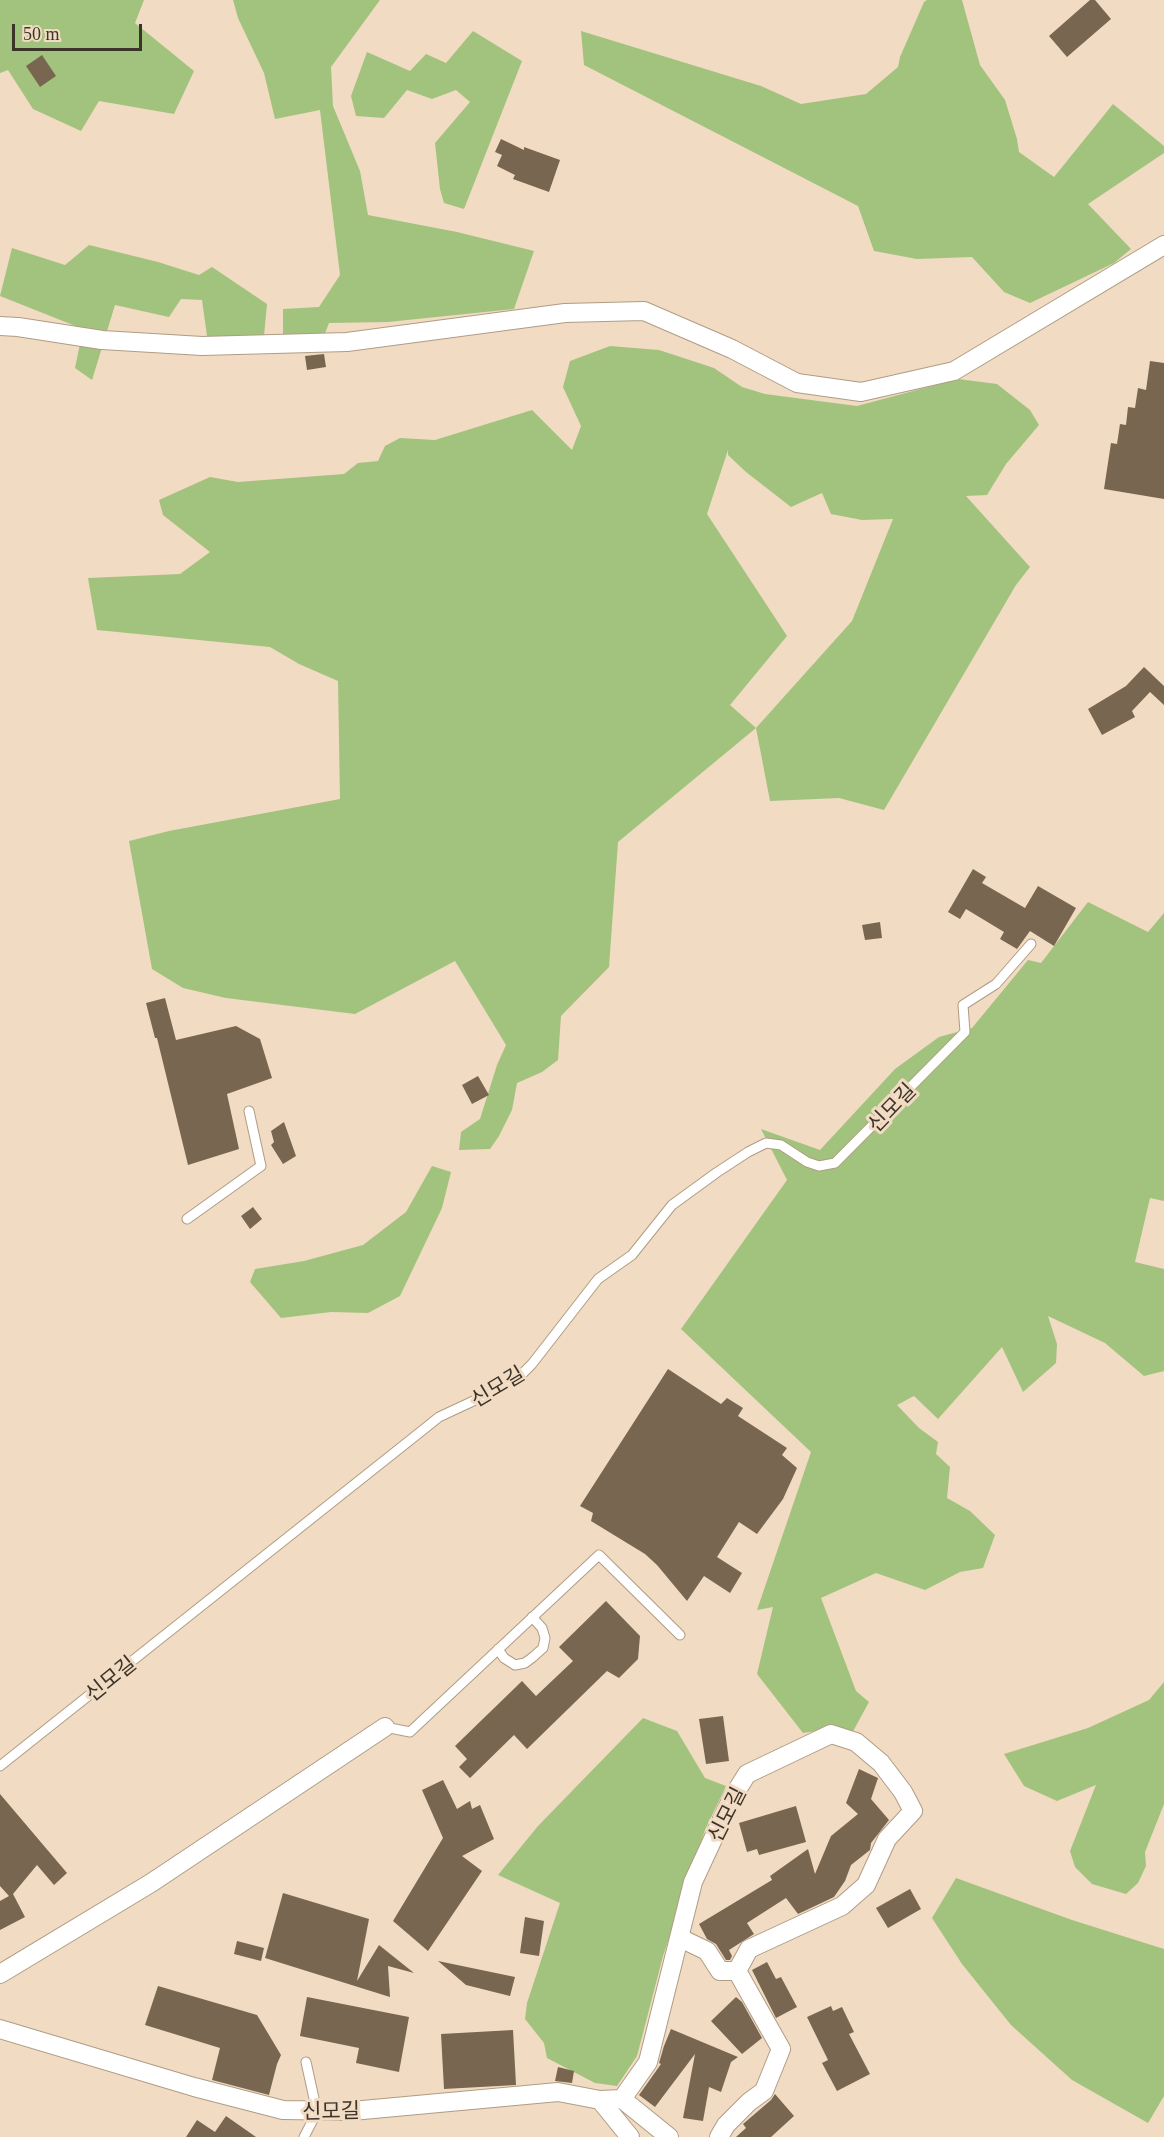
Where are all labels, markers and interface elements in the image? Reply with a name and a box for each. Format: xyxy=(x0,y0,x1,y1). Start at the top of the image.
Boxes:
scale bar xyxy=(15,12,146,50)
text: 50 m xyxy=(23,24,60,44)
street label: 신모길 xyxy=(862,1077,920,1137)
street label: 신모길 xyxy=(466,1360,528,1412)
street label: 신모길 xyxy=(80,1650,140,1706)
street label: 신모길 xyxy=(702,1782,750,1846)
street label: 신모길 xyxy=(302,2097,360,2123)

